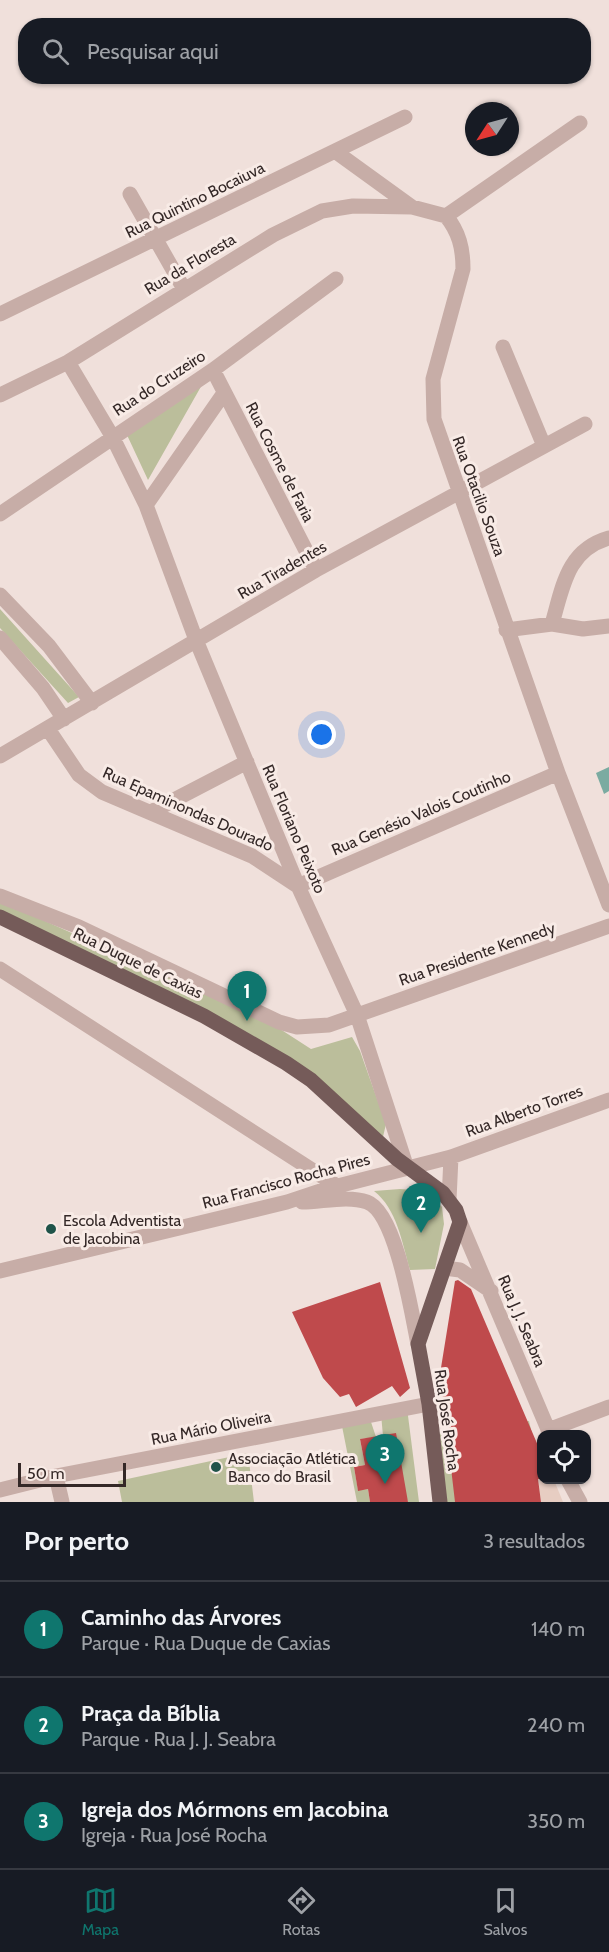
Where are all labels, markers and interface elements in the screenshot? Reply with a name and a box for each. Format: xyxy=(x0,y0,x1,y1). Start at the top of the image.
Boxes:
search box xyxy=(18,18,591,84)
icon: search xyxy=(39,35,72,68)
text: Pesquisar aqui xyxy=(87,38,219,65)
north arrow xyxy=(465,102,519,156)
street label: Rua Quintino Bocaiuva xyxy=(122,158,268,242)
street label: Rua da Floresta xyxy=(141,229,239,299)
street label: Rua do Cruzeiro xyxy=(109,346,209,420)
street label: Rua Cosme de Faria xyxy=(242,399,319,525)
street label: Rua Otacilio Souza xyxy=(448,433,510,559)
street label: Rua Tiradentes xyxy=(234,537,330,603)
your location xyxy=(307,720,336,749)
street label: Rua Floriano Peixoto xyxy=(258,762,330,896)
street label: Rua Epaminondas Dourado xyxy=(100,763,276,855)
street label: Rua Genésio Valois Coutinho xyxy=(329,767,513,859)
street label: Rua Presidente Kennedy xyxy=(396,918,558,990)
street label: Rua Duque de Caxias xyxy=(70,923,206,1003)
pin: 1 xyxy=(228,972,266,1021)
street label: Rua Alberto Torres xyxy=(463,1081,586,1141)
street label: Rua Francisco Rocha Pires xyxy=(200,1149,372,1213)
pin: 2 xyxy=(402,1184,440,1233)
place label: Escola Adventista de Jacobina xyxy=(63,1211,182,1248)
marker: Escola Adventista de Jacobina xyxy=(44,1222,58,1236)
street label: Rua J. J. Seabra xyxy=(494,1272,550,1370)
street label: Rua José Rocha xyxy=(430,1368,464,1472)
street label: Rua Mário Oliveira xyxy=(149,1407,273,1449)
map controls xyxy=(537,1430,591,1484)
button: locate xyxy=(537,1430,591,1484)
pin: 3 xyxy=(366,1434,404,1484)
place label: Associação Atlética Banco do Brasil xyxy=(228,1449,356,1486)
scale bar xyxy=(18,1460,126,1488)
marker: Associação Atlética Banco do Brasil xyxy=(209,1460,223,1474)
text: 50 m xyxy=(27,1464,64,1483)
text: Por perto xyxy=(24,1525,129,1557)
text: 3 resultados xyxy=(483,1529,585,1553)
text: Caminho das Árvores xyxy=(81,1604,281,1631)
text: 1 xyxy=(40,1617,47,1641)
text: 140 m xyxy=(531,1617,585,1641)
text: Parque · Rua Duque de Caxias xyxy=(81,1631,330,1655)
text: Praça da Bíblia xyxy=(81,1700,220,1727)
text: 2 xyxy=(38,1713,49,1737)
text: 240 m xyxy=(527,1713,585,1737)
text: Parque · Rua J. J. Seabra xyxy=(81,1727,276,1751)
text: Igreja dos Mórmons em Jacobina xyxy=(81,1796,388,1823)
text: 3 xyxy=(38,1809,49,1833)
text: 350 m xyxy=(527,1809,585,1833)
text: Igreja · Rua José Rocha xyxy=(81,1823,267,1847)
tab: Mapa xyxy=(82,1884,119,1939)
tab: Rotas xyxy=(282,1884,320,1939)
tab: Salvos xyxy=(483,1884,527,1939)

